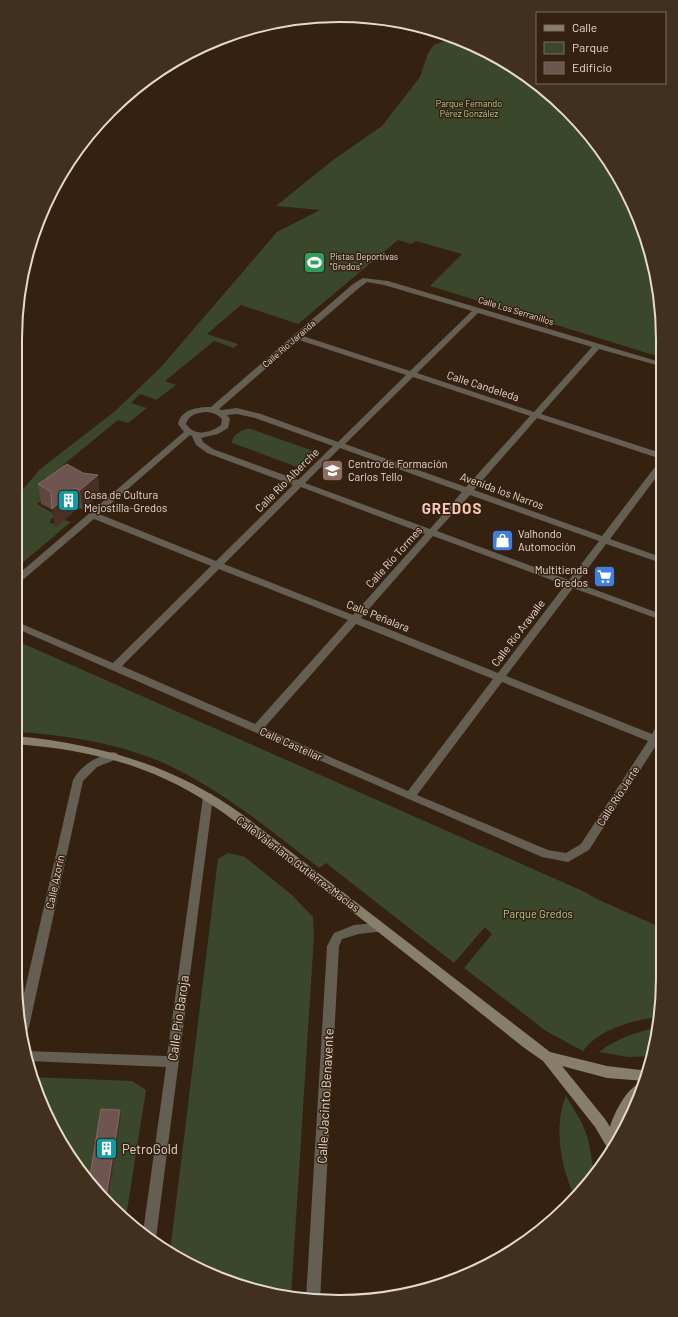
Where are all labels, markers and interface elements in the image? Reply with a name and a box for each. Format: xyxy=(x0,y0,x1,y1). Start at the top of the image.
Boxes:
legend xyxy=(536,12,666,84)
text: Calle xyxy=(572,20,597,34)
text: Parque xyxy=(572,40,609,54)
text: Edificio xyxy=(572,60,612,74)
park label: Parque Fernando Pérez González xyxy=(436,98,502,119)
sports icon: Pistas Deportivas "Gredos" xyxy=(301,249,327,275)
place label: Pistas Deportivas "Gredos" xyxy=(330,251,398,272)
street label: Calle Los Serranillos xyxy=(477,294,555,327)
street label: Calle Río Jaranda xyxy=(260,318,317,370)
street label: Calle Candeleda xyxy=(445,368,521,403)
street label: Calle Río Alberche xyxy=(252,445,321,514)
school or university icon: Centro de Formación Carlos Tello xyxy=(319,457,345,483)
place label: Centro de Formación Carlos Tello xyxy=(348,457,448,483)
street label: Avenida los Narros xyxy=(459,469,546,512)
building icon: Casa de Cultura Mejostilla-Gredos xyxy=(56,488,82,514)
place label: Casa de Cultura Mejostilla-Gredos xyxy=(84,488,167,514)
district label: GREDOS xyxy=(422,499,482,517)
street label: Calle Río Tormes xyxy=(363,523,425,590)
shop icon: Valhondo Automoción xyxy=(490,527,516,553)
place label: Valhondo Automoción xyxy=(518,527,576,553)
place label: Multitienda Gredos xyxy=(535,563,588,589)
supermarket icon: Multitienda Gredos xyxy=(591,563,617,589)
street label: Calle Peñalara xyxy=(345,597,412,634)
street label: Calle Río Aravalle xyxy=(488,597,547,669)
street label: Calle Castellar xyxy=(258,724,325,763)
street label: Calle Río Jerte xyxy=(593,763,642,828)
street label: Calle Valeriano Gutiérrez Macías xyxy=(234,813,362,914)
street label: Calle Azorín xyxy=(42,853,67,910)
park label: Parque Gredos xyxy=(503,907,573,920)
street label: Calle Pío Baroja xyxy=(164,974,192,1062)
street label: Calle Jacinto Benavente xyxy=(313,1028,337,1164)
building icon: PetroGold xyxy=(93,1136,119,1162)
place label: PetroGold xyxy=(122,1141,178,1157)

